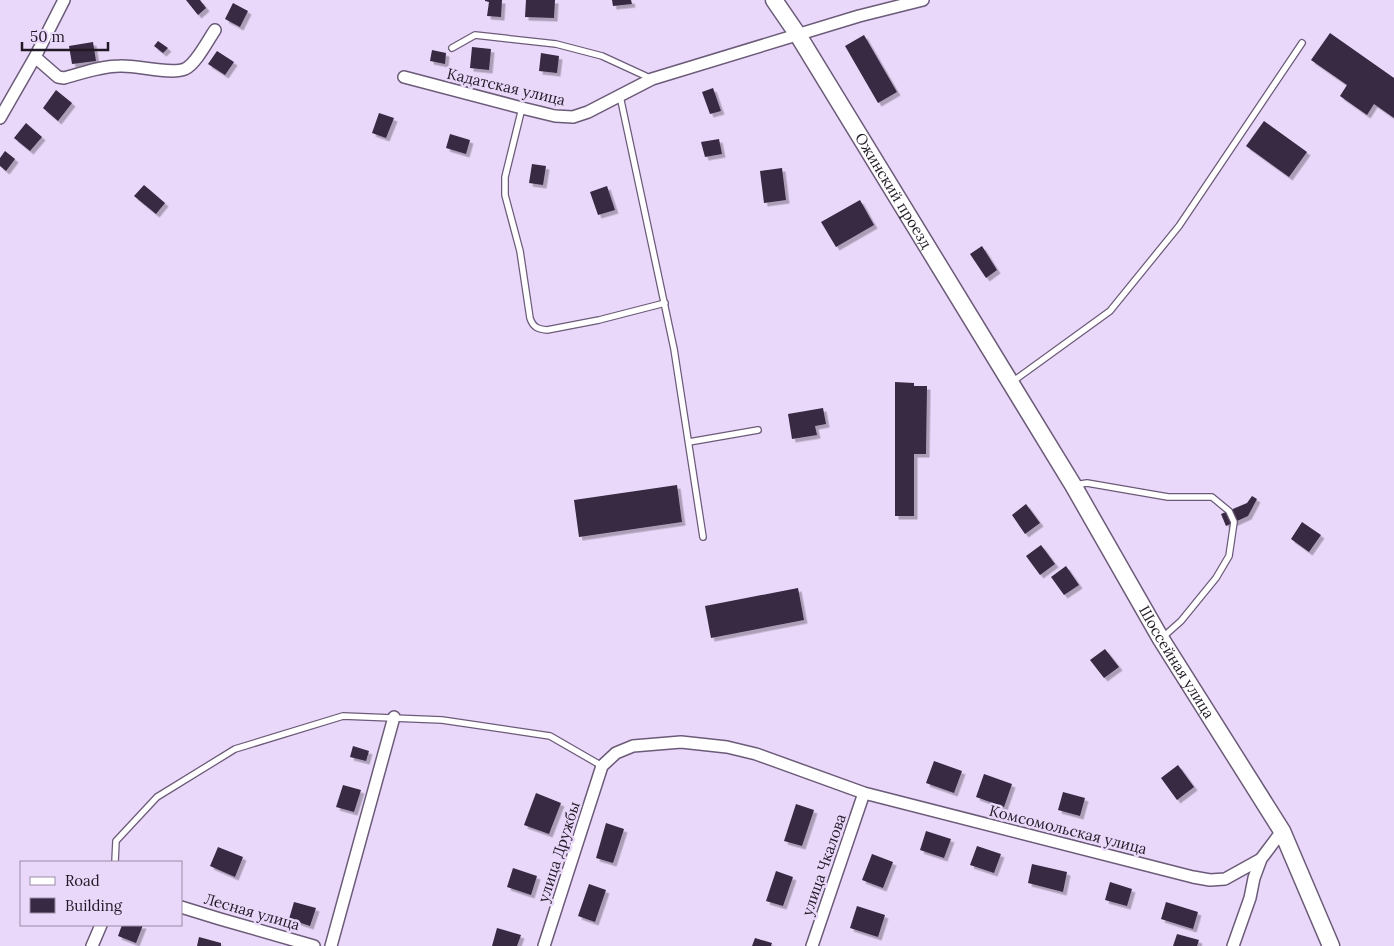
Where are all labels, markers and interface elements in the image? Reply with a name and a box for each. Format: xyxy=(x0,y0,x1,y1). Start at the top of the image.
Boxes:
scale bar xyxy=(22,20,109,52)
text: 50 m xyxy=(30,27,65,46)
street label: Кадатская улица xyxy=(445,64,567,109)
street label: Ожинский проезд xyxy=(851,129,936,252)
street label: Шоссейная улица xyxy=(1135,602,1219,722)
street label: улица Дружбы xyxy=(533,799,584,905)
street label: Комсомольская улица xyxy=(987,801,1149,858)
street label: улица Чкалова xyxy=(797,811,850,918)
legend xyxy=(20,861,182,926)
text: Road xyxy=(65,871,100,890)
street label: Лесная улица xyxy=(202,889,302,934)
text: Building xyxy=(65,896,123,915)

